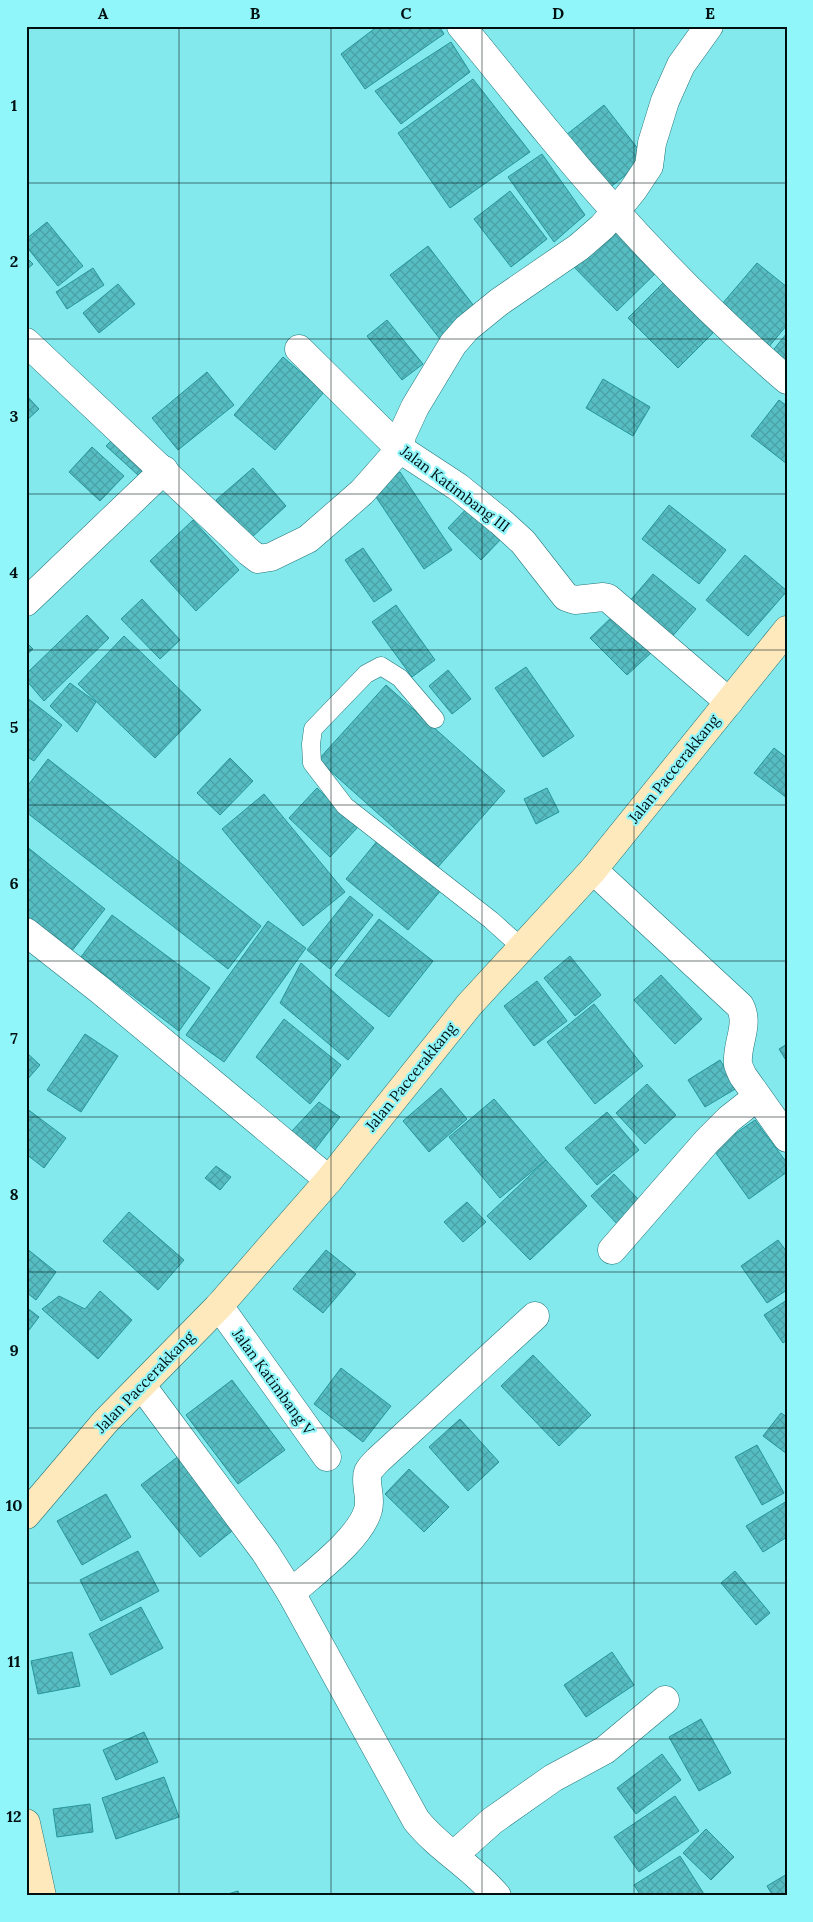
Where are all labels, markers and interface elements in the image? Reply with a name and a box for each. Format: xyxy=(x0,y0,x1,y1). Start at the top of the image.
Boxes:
text: A xyxy=(98,3,109,23)
text: B xyxy=(250,3,261,23)
text: C xyxy=(400,3,412,23)
text: D xyxy=(552,3,564,23)
text: E xyxy=(705,3,715,23)
text: 1 xyxy=(11,95,17,115)
text: 2 xyxy=(10,251,18,271)
text: 3 xyxy=(10,406,19,426)
street label: Jalan Katimbang III xyxy=(396,441,514,536)
text: 4 xyxy=(10,562,19,582)
street label: Jalan Paccerakkang xyxy=(623,710,724,828)
text: 5 xyxy=(10,717,19,737)
text: 6 xyxy=(9,873,19,893)
street label: Jalan Paccerakkang xyxy=(360,1018,461,1136)
text: 7 xyxy=(10,1028,18,1048)
text: 8 xyxy=(9,1184,19,1204)
street label: Jalan Katimbang V xyxy=(228,1324,319,1440)
street label: Jalan Paccerakkang xyxy=(91,1326,199,1437)
text: 9 xyxy=(9,1340,19,1360)
text: 10 xyxy=(6,1495,22,1515)
text: 11 xyxy=(8,1651,21,1671)
text: 12 xyxy=(6,1806,22,1826)

